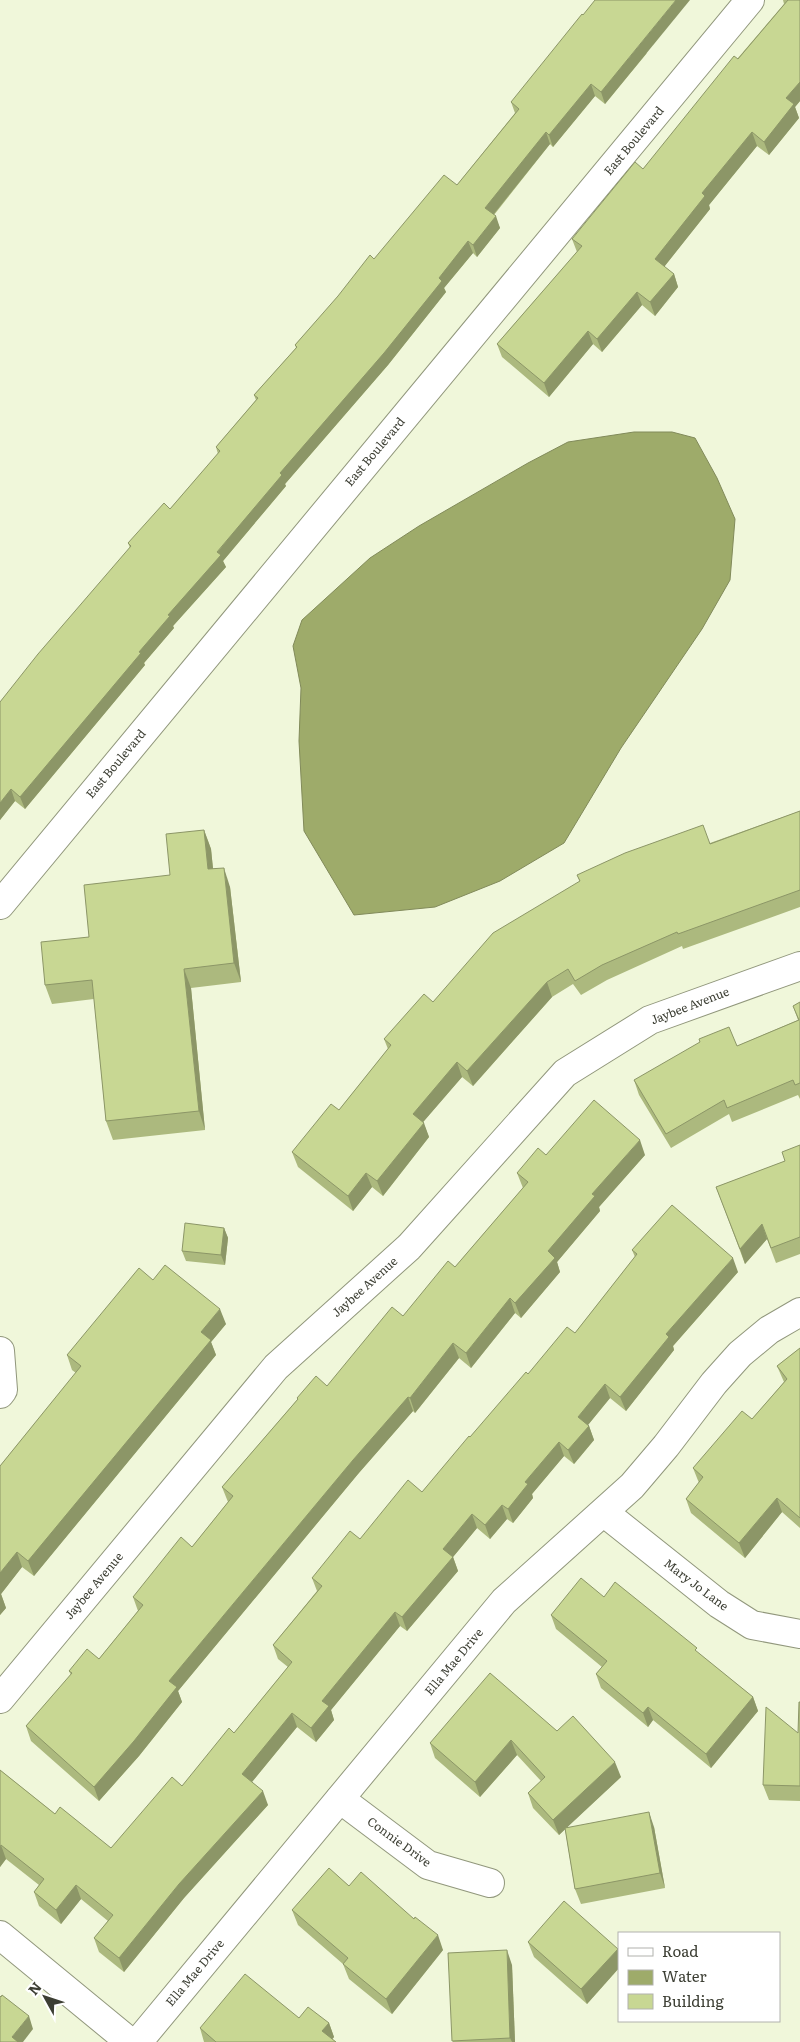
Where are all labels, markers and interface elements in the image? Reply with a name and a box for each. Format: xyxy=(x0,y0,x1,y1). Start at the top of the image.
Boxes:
street label: East Boulevard xyxy=(599,101,668,179)
street label: East Boulevard xyxy=(340,412,409,490)
street label: East Boulevard xyxy=(81,724,150,802)
street label: Jaybee Avenue xyxy=(648,982,732,1028)
street label: Jaybee Avenue xyxy=(327,1252,401,1321)
street label: Jaybee Avenue xyxy=(60,1548,127,1623)
street label: Mary Jo Lane xyxy=(660,1554,733,1615)
street label: Ella Mae Drive xyxy=(420,1624,487,1699)
street label: Connie Drive xyxy=(364,1812,435,1871)
legend xyxy=(618,1932,780,2022)
street label: Ella Mae Drive xyxy=(161,1935,228,2010)
text: Road xyxy=(662,1939,698,1962)
text: Water xyxy=(662,1964,707,1987)
north arrow xyxy=(20,1972,70,2022)
text: N xyxy=(23,1977,46,1999)
text: Building xyxy=(662,1989,724,2012)

